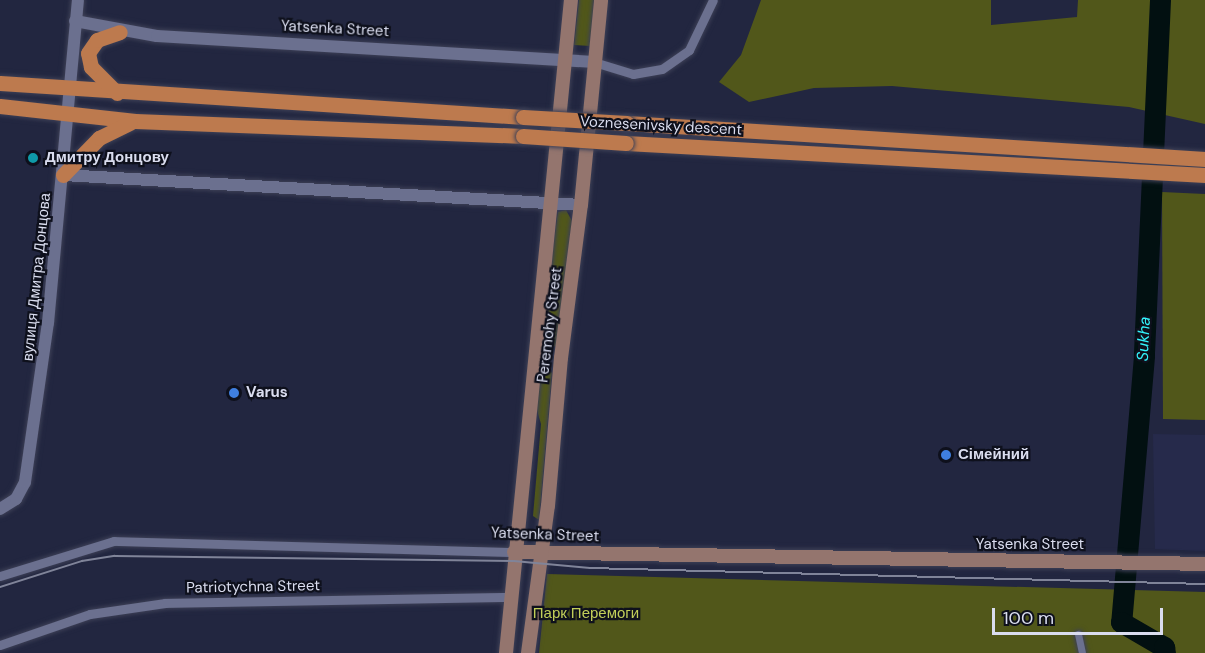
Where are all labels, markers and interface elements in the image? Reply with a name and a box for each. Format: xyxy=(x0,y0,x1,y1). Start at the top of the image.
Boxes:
street label: Yatsenka Street xyxy=(280,17,390,41)
street label: Voznesenivsky descent xyxy=(580,113,742,139)
place label: Дмитру Донцову xyxy=(45,149,169,167)
marker: Дмитру Донцову xyxy=(26,151,40,165)
street label: вулиця Дмитра Донцова xyxy=(19,192,55,362)
street label: Peremohy Street xyxy=(534,266,566,384)
water label: Sukha xyxy=(1133,316,1155,362)
place label: Varus xyxy=(246,384,288,402)
marker: Varus xyxy=(227,386,241,400)
place label: Сімейний xyxy=(958,446,1029,464)
marker: Сімейний xyxy=(939,448,953,462)
street label: Yatsenka Street xyxy=(491,524,599,546)
street label: Yatsenka Street xyxy=(976,536,1084,554)
street label: Patriotychna Street xyxy=(186,577,320,597)
scale bar xyxy=(995,596,1166,634)
park label: Парк Перемоги xyxy=(533,605,639,623)
text: 100 m xyxy=(1003,606,1054,630)

